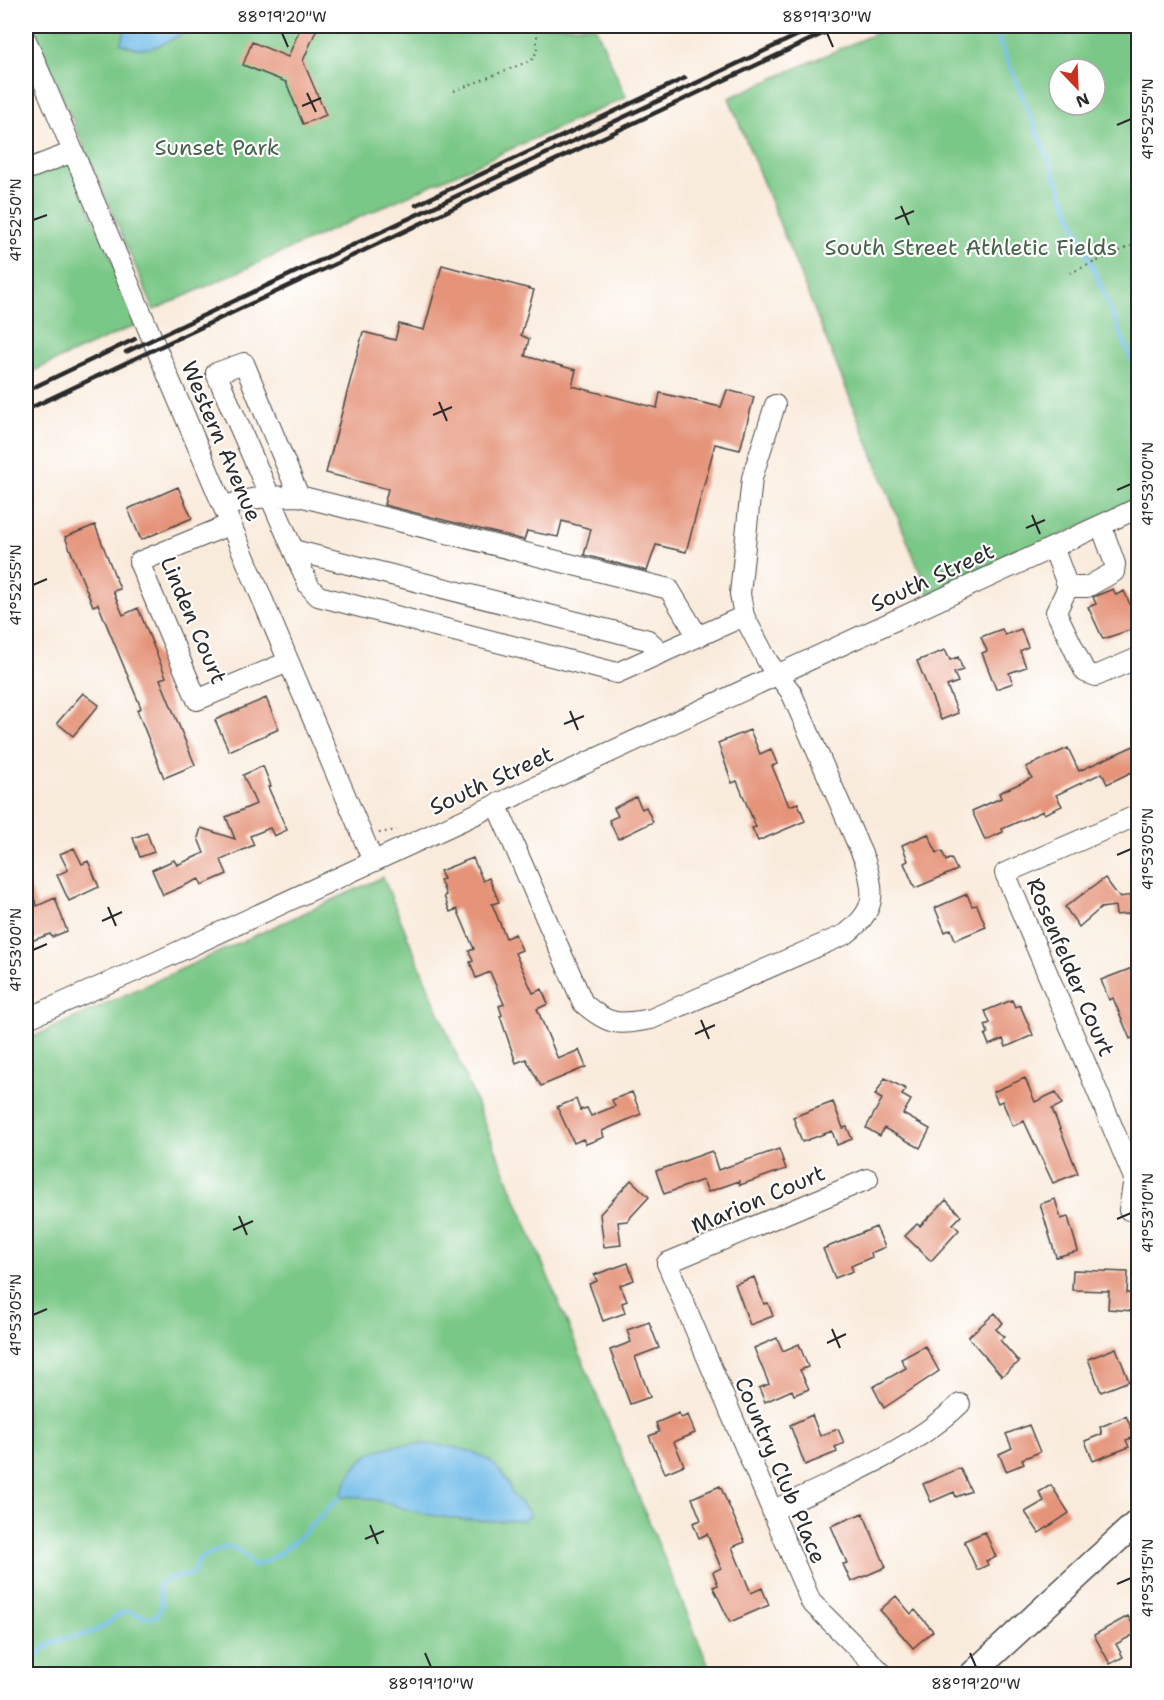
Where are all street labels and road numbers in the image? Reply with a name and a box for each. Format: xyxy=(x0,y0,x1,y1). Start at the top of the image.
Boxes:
street label: Western Avenue xyxy=(175,356,268,526)
street label: South Street xyxy=(866,536,999,619)
street label: Linden Court xyxy=(154,552,233,688)
street label: South Street xyxy=(425,739,558,822)
street label: Rosenfelder Court xyxy=(1020,873,1121,1061)
street label: Marion Court xyxy=(687,1158,829,1241)
street label: Country Club Place xyxy=(728,1372,833,1568)

